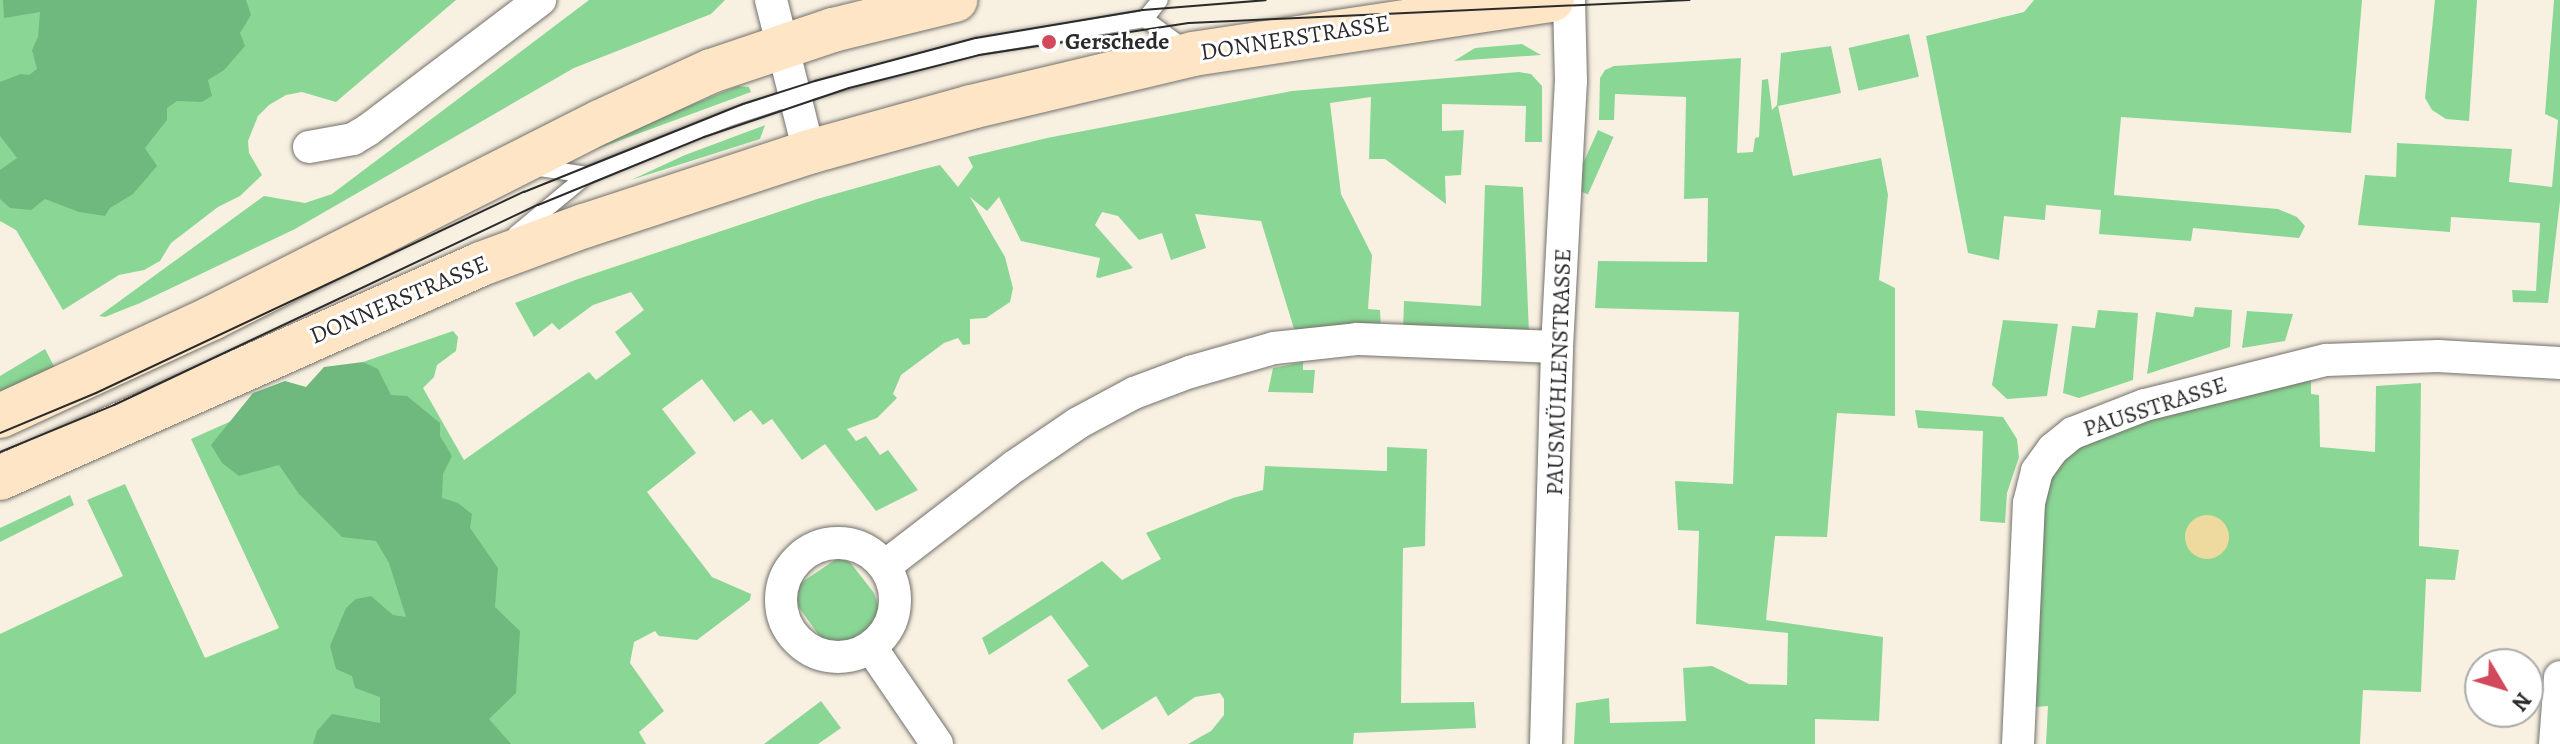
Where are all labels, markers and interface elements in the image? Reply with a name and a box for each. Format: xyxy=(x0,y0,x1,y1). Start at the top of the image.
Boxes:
street label: DONNERSTRASSE xyxy=(1198,9,1392,67)
place label: Gerschede xyxy=(1065,28,1169,56)
marker: Gerschede xyxy=(1040,33,1058,51)
street label: PAUSMÜHLENSTRASSE xyxy=(1540,248,1578,496)
street label: DONNERSTRASSE xyxy=(305,249,493,351)
street label: PAUSSTRASSE xyxy=(2079,370,2231,444)
north arrow xyxy=(2464,648,2544,728)
text: N xyxy=(2505,686,2538,717)

